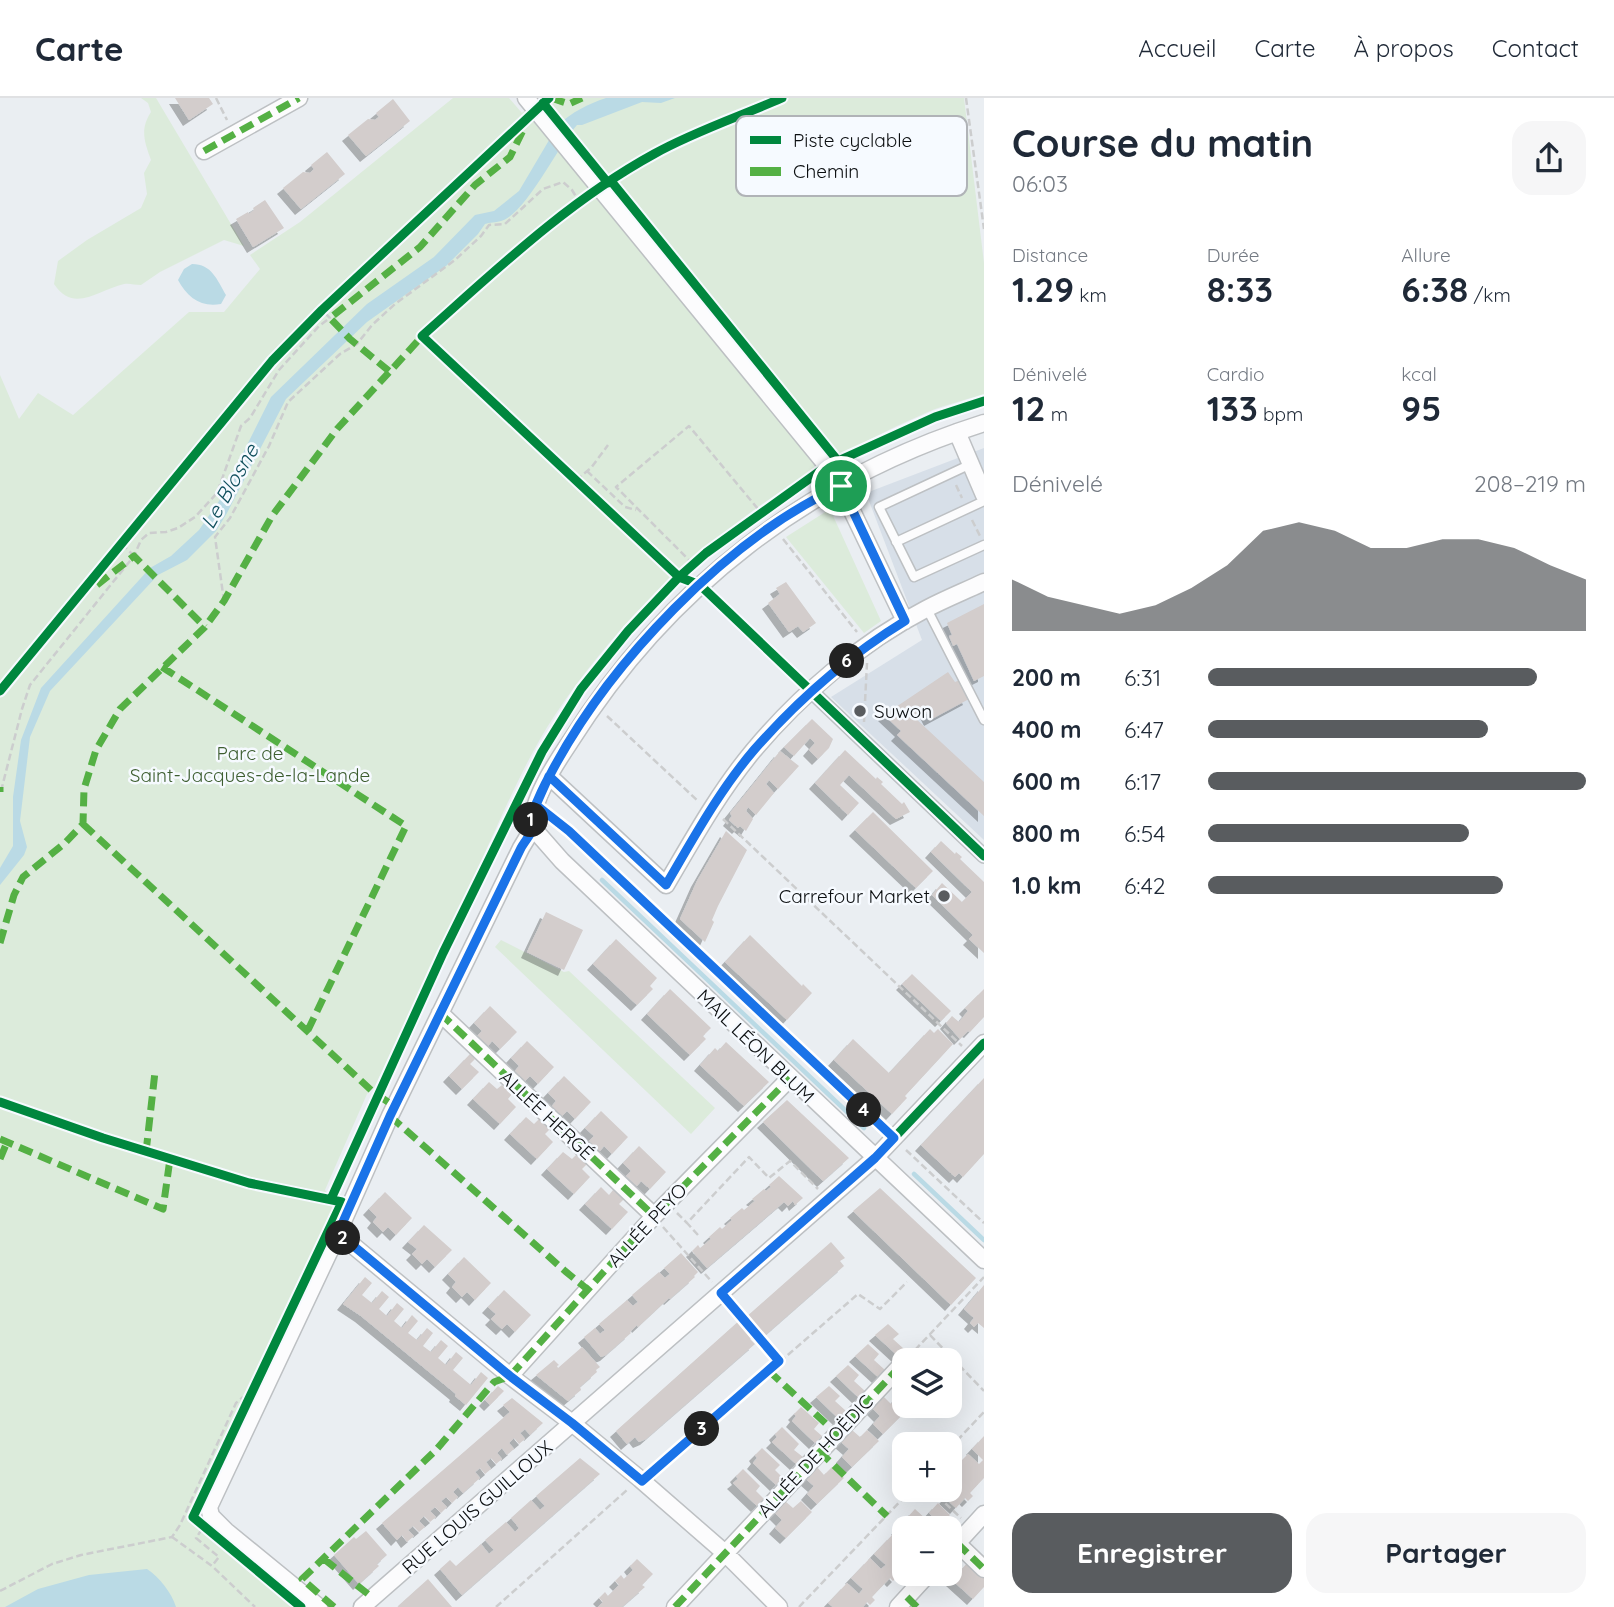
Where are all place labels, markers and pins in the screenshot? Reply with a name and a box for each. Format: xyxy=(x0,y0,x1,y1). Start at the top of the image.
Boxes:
pin xyxy=(811,456,871,516)
pin: 6 xyxy=(830,644,864,678)
place label: Suwon xyxy=(874,699,932,723)
marker: Suwon xyxy=(852,703,868,719)
pin: 1 xyxy=(514,802,548,838)
place label: Carrefour Market xyxy=(779,884,930,908)
marker: Carrefour Market xyxy=(936,888,952,904)
pin: 4 xyxy=(846,1093,882,1128)
pin: 2 xyxy=(326,1220,360,1256)
pin: 3 xyxy=(684,1412,720,1446)

